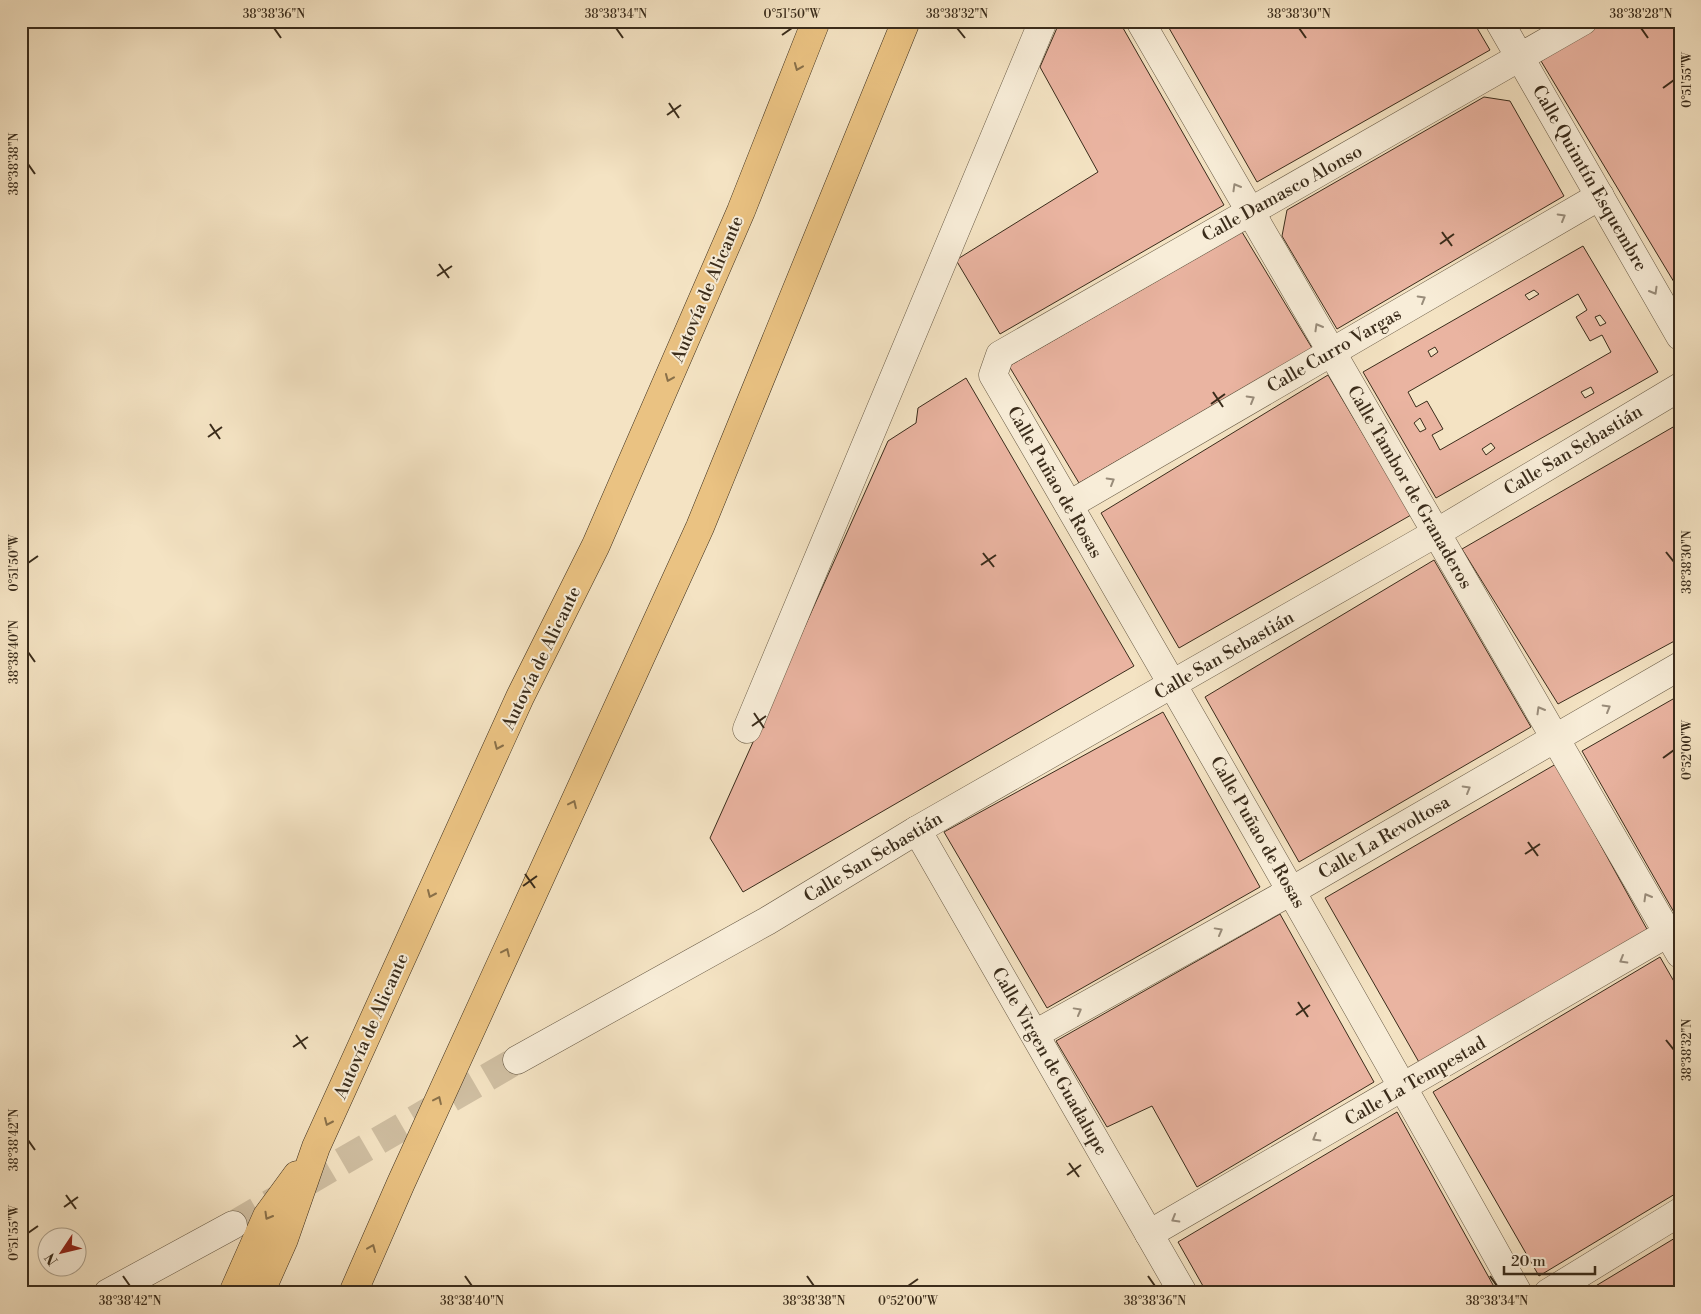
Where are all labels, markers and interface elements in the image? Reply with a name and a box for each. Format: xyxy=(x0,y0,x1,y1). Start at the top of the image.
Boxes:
text: 38°38'36"N xyxy=(243,7,305,22)
text: 38°38'34"N xyxy=(585,7,647,22)
text: 0°51'50"W xyxy=(764,7,822,22)
text: 38°38'32"N xyxy=(926,7,988,22)
text: 38°38'30"N xyxy=(1267,7,1331,22)
text: 38°38'28"N xyxy=(1610,7,1673,22)
text: 0°51'55"W xyxy=(1680,51,1695,108)
one-way arrow xyxy=(794,62,804,70)
street label: Calle Quimtín Esquembre xyxy=(1527,81,1652,275)
text: 38°38'38"N xyxy=(7,133,22,195)
street label: Calle Damasco Alonso xyxy=(1198,140,1367,247)
one-way arrow xyxy=(1233,183,1243,192)
street label: Autovía de Alicante xyxy=(666,212,749,367)
one-way arrow xyxy=(1556,213,1565,223)
one-way arrow xyxy=(1648,286,1658,295)
one-way arrow xyxy=(1416,296,1425,306)
street label: Calle Curro Vargas xyxy=(1263,303,1406,398)
one-way arrow xyxy=(1314,324,1324,333)
one-way arrow xyxy=(664,373,675,382)
street label: Calle Tambor de Granaderos xyxy=(1342,381,1477,593)
one-way arrow xyxy=(1246,395,1255,405)
street label: Calle San Sebastián xyxy=(1500,400,1647,501)
street label: Calle Puñao de Rosas xyxy=(1002,402,1107,562)
one-way arrow xyxy=(1105,477,1114,487)
text: 38°38'30"N xyxy=(1680,530,1695,594)
text: 0°51'50"W xyxy=(7,533,22,591)
street label: Autovía de Alicante xyxy=(496,583,586,735)
street label: Calle San Sebastián xyxy=(1150,606,1299,705)
text: 38°38'40"N xyxy=(7,620,22,684)
one-way arrow xyxy=(1602,704,1611,714)
one-way arrow xyxy=(1536,707,1546,716)
text: 0°52'00"W xyxy=(1680,719,1695,780)
one-way arrow xyxy=(493,741,504,750)
street label: Calle Puñao de Rosas xyxy=(1205,752,1310,912)
one-way arrow xyxy=(1461,786,1470,796)
street label: Calle La Revoltosa xyxy=(1314,790,1455,884)
one-way arrow xyxy=(567,800,578,809)
street label: Calle San Sebastián xyxy=(800,807,947,908)
one-way arrow xyxy=(426,889,437,898)
one-way arrow xyxy=(1643,893,1653,902)
one-way arrow xyxy=(1214,927,1223,937)
one-way arrow xyxy=(500,948,510,957)
street label: Autovía de Alicante xyxy=(329,950,414,1104)
one-way arrow xyxy=(1619,953,1628,963)
street label: Calle Virgen de Guadalupe xyxy=(986,963,1113,1159)
one-way arrow xyxy=(1072,1007,1081,1017)
text: 38°38'32"N xyxy=(1680,1019,1695,1081)
street label: Calle La Tempestad xyxy=(1341,1031,1491,1131)
one-way arrow xyxy=(432,1096,443,1105)
text: 38°38'42"N xyxy=(7,1109,22,1171)
one-way arrow xyxy=(323,1117,334,1126)
one-way arrow xyxy=(1312,1132,1321,1142)
text: 0°51'55"W xyxy=(7,1204,22,1261)
one-way arrow xyxy=(265,1210,275,1219)
one-way arrow xyxy=(1172,1213,1181,1223)
north arrow xyxy=(38,1226,88,1276)
one-way arrow xyxy=(366,1244,377,1253)
scale bar xyxy=(1504,1244,1595,1276)
text: N xyxy=(42,1249,63,1269)
text: 20 m xyxy=(1511,1252,1546,1271)
text: 38°38'42"N xyxy=(99,1294,161,1309)
text: 38°38'40"N xyxy=(440,1294,504,1309)
text: 38°38'38"N xyxy=(783,1294,845,1309)
text: 0°52'00"W xyxy=(878,1294,939,1309)
text: 38°38'36"N xyxy=(1124,1294,1186,1309)
text: 38°38'34"N xyxy=(1466,1294,1528,1309)

